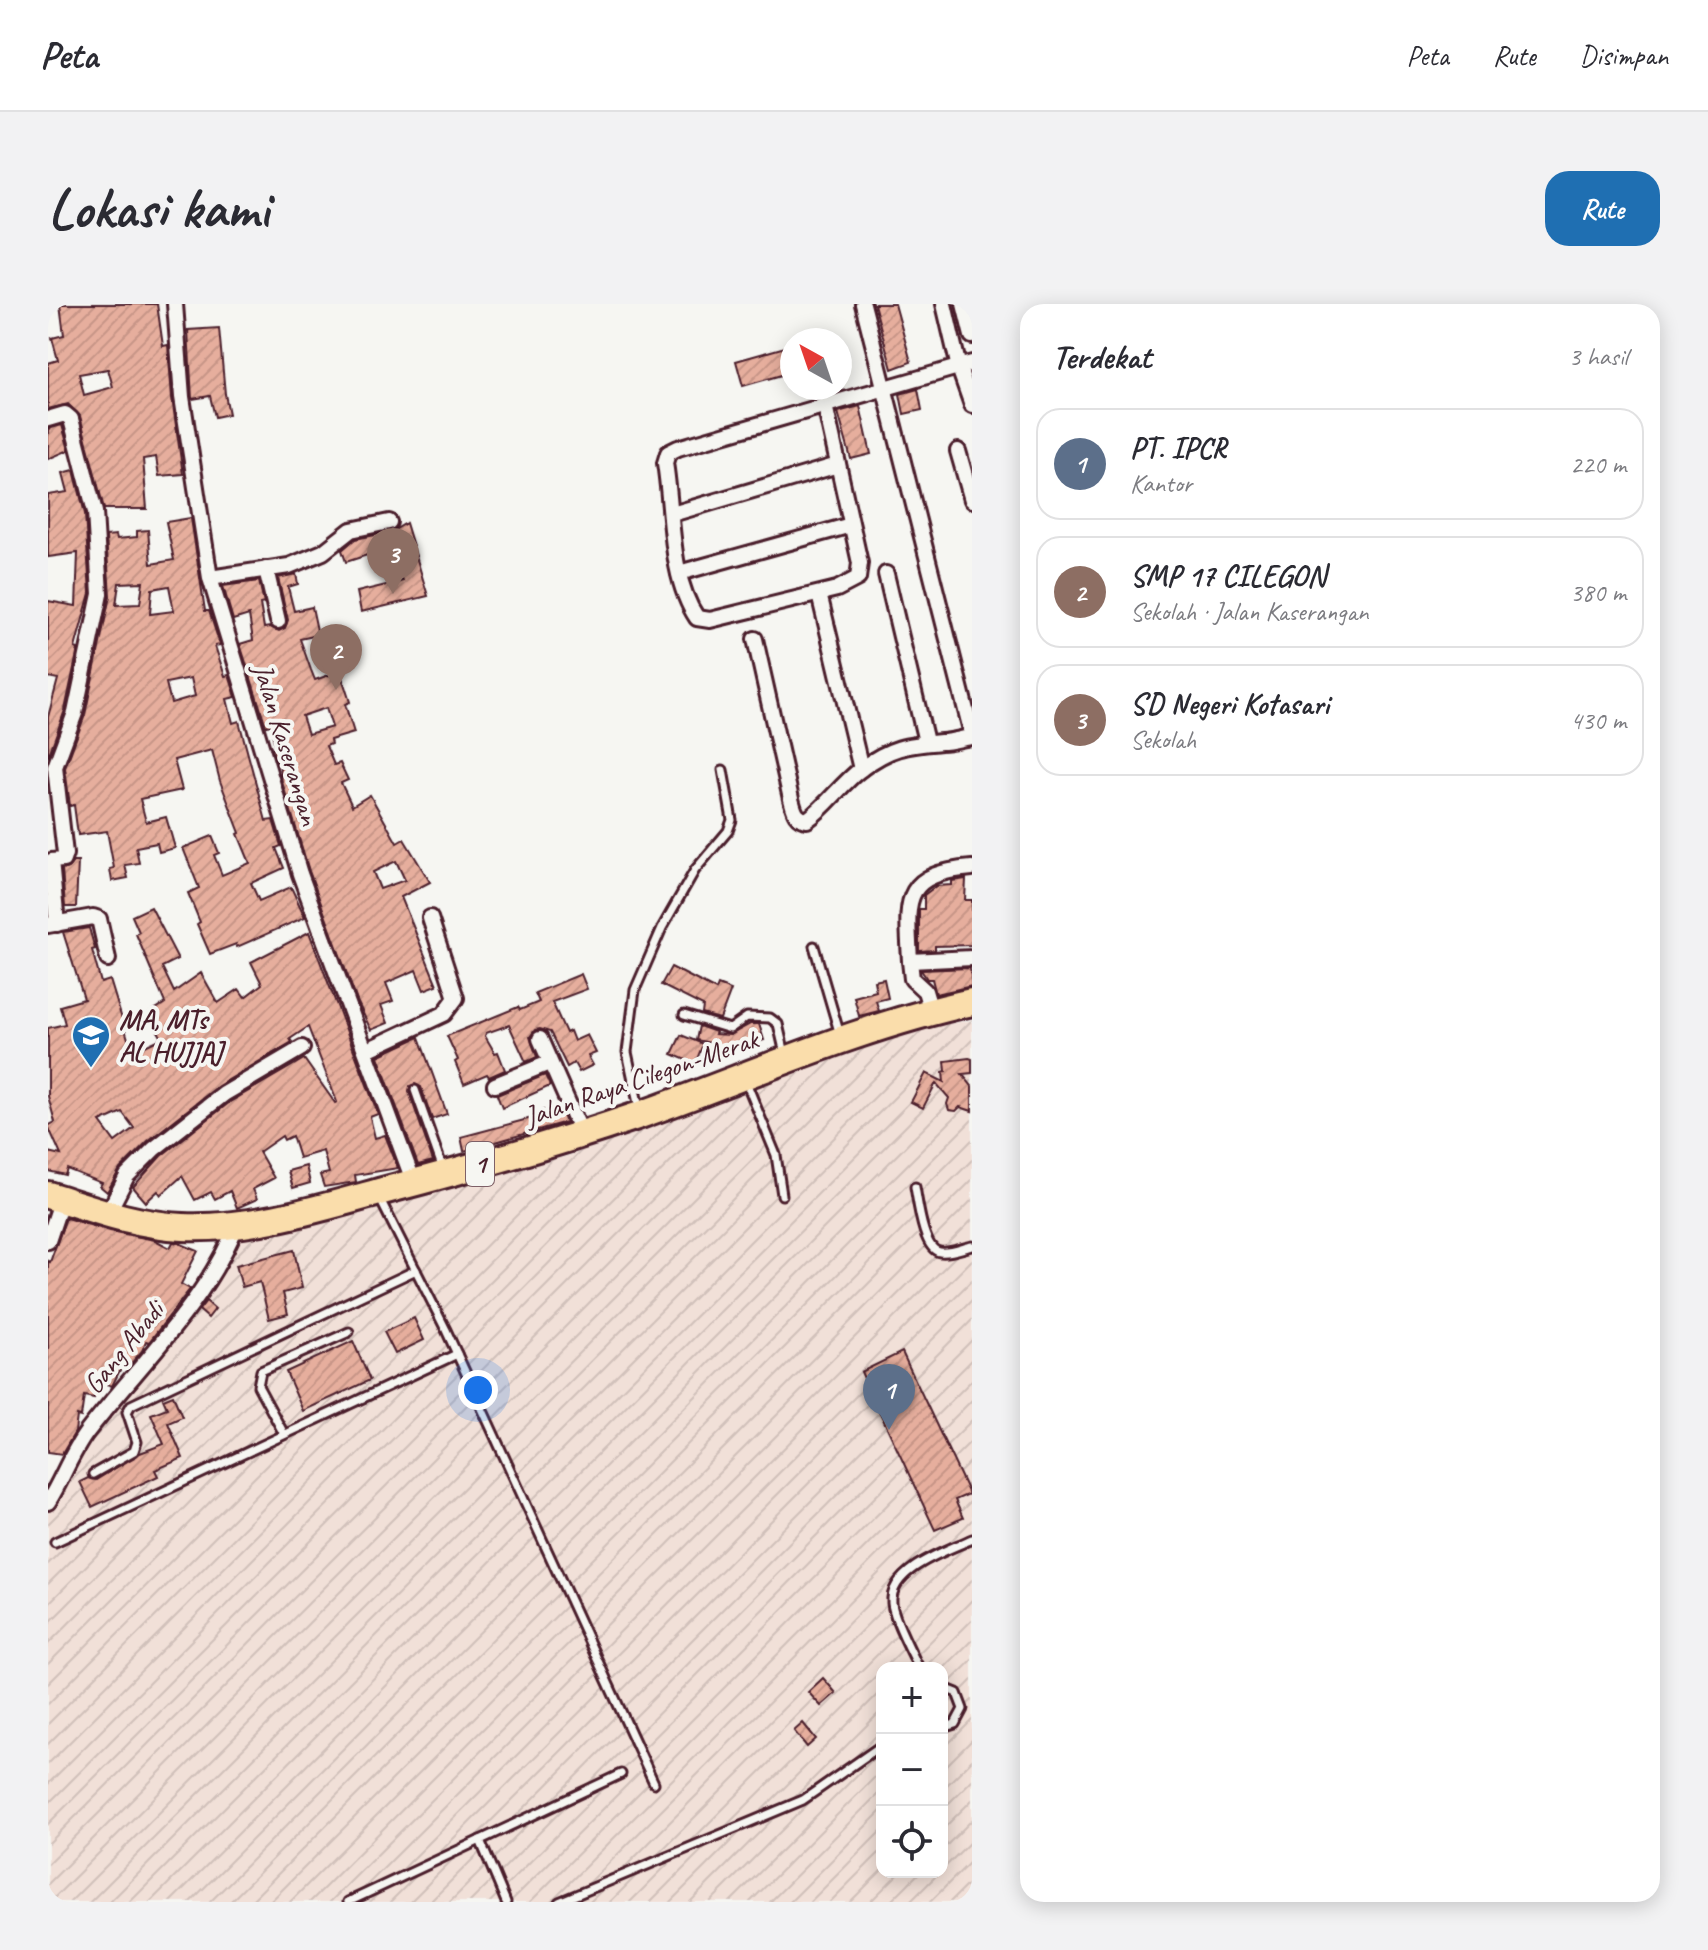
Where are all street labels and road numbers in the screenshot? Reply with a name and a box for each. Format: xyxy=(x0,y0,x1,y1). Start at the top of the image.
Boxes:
street label: Jalan Kaserangan xyxy=(245,657,328,830)
street label: Jalan Raya Cilegon-Merak xyxy=(518,1021,764,1135)
road number: 1 xyxy=(466,1142,494,1186)
street label: Gang Abadi xyxy=(76,1291,174,1401)

